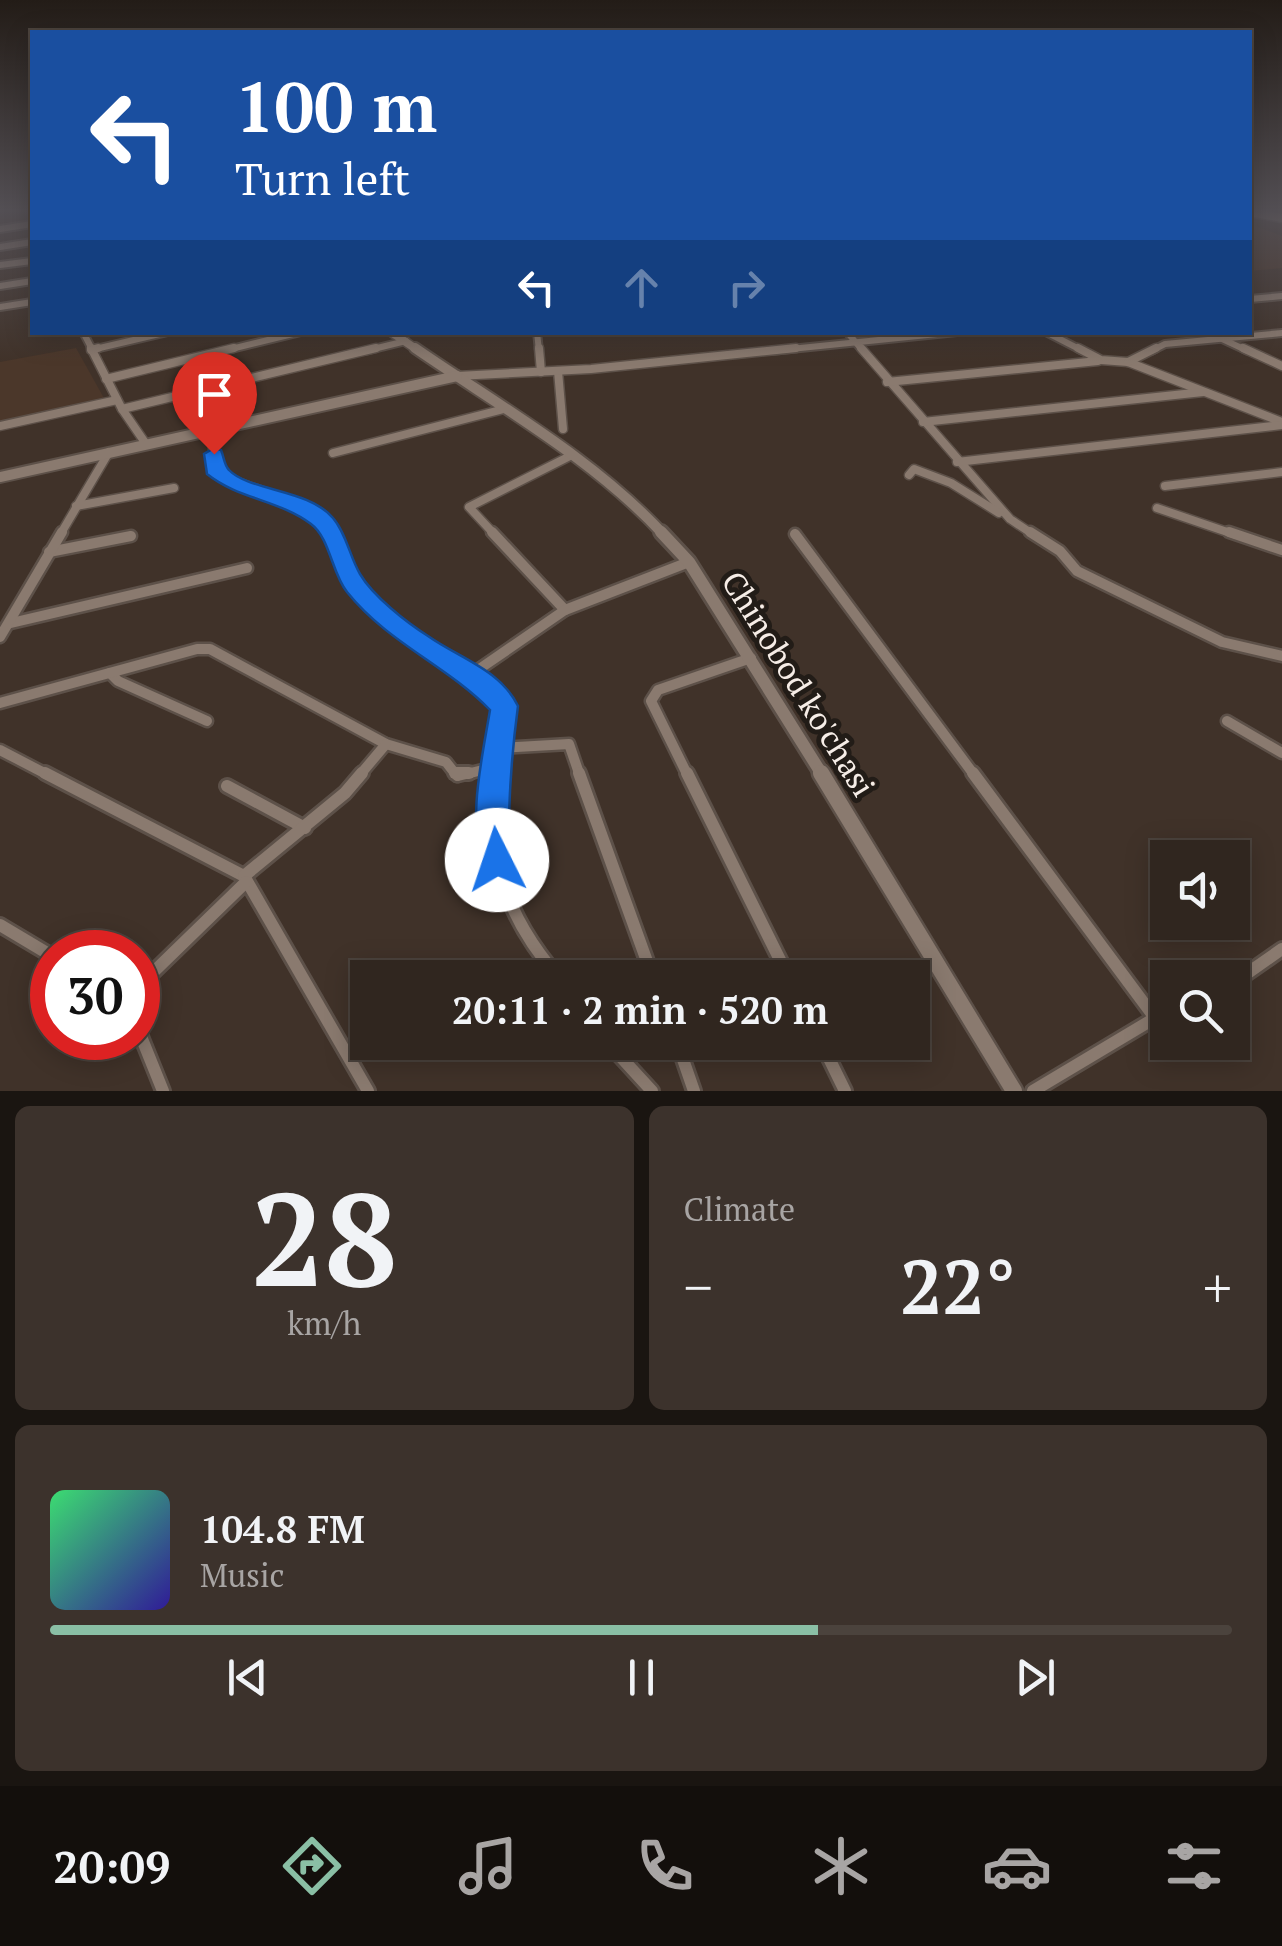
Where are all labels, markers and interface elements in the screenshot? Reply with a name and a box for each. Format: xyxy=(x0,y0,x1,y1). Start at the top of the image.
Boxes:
text: 100 m xyxy=(235,59,437,152)
icon: left xyxy=(70,70,200,200)
text: Turn left xyxy=(235,148,410,208)
icon: left xyxy=(509,260,564,315)
icon: ahead xyxy=(614,260,669,315)
icon: right xyxy=(719,260,774,315)
pin xyxy=(172,352,257,455)
icon: arrive xyxy=(187,367,242,422)
street label: Chinobod ko'chasi xyxy=(713,563,885,804)
position arrow xyxy=(445,808,549,912)
map controls xyxy=(1150,840,1250,1060)
button: sound xyxy=(1150,840,1250,940)
speed limit sign: 30 xyxy=(30,930,160,1060)
button: search xyxy=(1150,960,1250,1060)
text: 20:11 · 2 min · 520 m xyxy=(452,985,828,1035)
text: 28 xyxy=(251,1151,398,1323)
text: Climate xyxy=(684,1188,795,1230)
text: 22° xyxy=(900,1236,1016,1335)
text: − xyxy=(684,1250,713,1323)
text: + xyxy=(1203,1250,1232,1323)
text: km/h xyxy=(287,1302,361,1344)
text: 104.8 FM xyxy=(200,1504,365,1554)
text: Music xyxy=(200,1554,285,1596)
icon: previous xyxy=(220,1650,275,1705)
icon: pause xyxy=(614,1650,669,1705)
icon: next xyxy=(1008,1650,1063,1705)
icon: directions xyxy=(277,1831,347,1901)
icon: music xyxy=(453,1831,523,1901)
icon: phone xyxy=(630,1831,700,1901)
icon: climate xyxy=(806,1831,876,1901)
icon: car xyxy=(982,1831,1052,1901)
icon: filters xyxy=(1159,1831,1229,1901)
text: 20:09 xyxy=(53,1836,170,1896)

